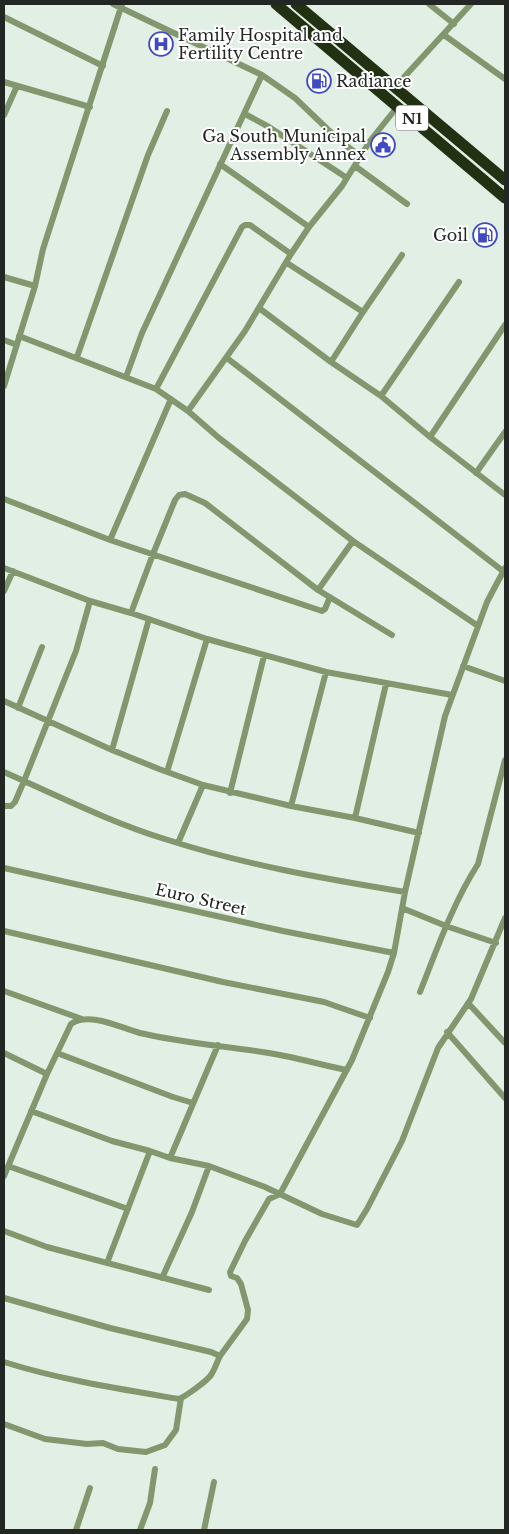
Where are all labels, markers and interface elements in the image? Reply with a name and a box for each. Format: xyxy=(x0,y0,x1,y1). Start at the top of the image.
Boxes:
place label: Family Hospital and Fertility Centre xyxy=(178,25,343,63)
hospital icon: Family Hospital and Fertility Centre xyxy=(148,31,174,57)
fuel station icon: Radiance xyxy=(306,68,332,94)
place label: Radiance xyxy=(336,71,411,91)
road number: N1 xyxy=(396,106,428,130)
place label: Ga South Municipal Assembly Annex xyxy=(202,126,366,164)
public building icon: Ga South Municipal Assembly Annex xyxy=(370,132,396,158)
fuel station icon: Goil xyxy=(472,222,498,248)
place label: Goil xyxy=(433,225,468,245)
street label: Euro Street xyxy=(153,879,249,919)

